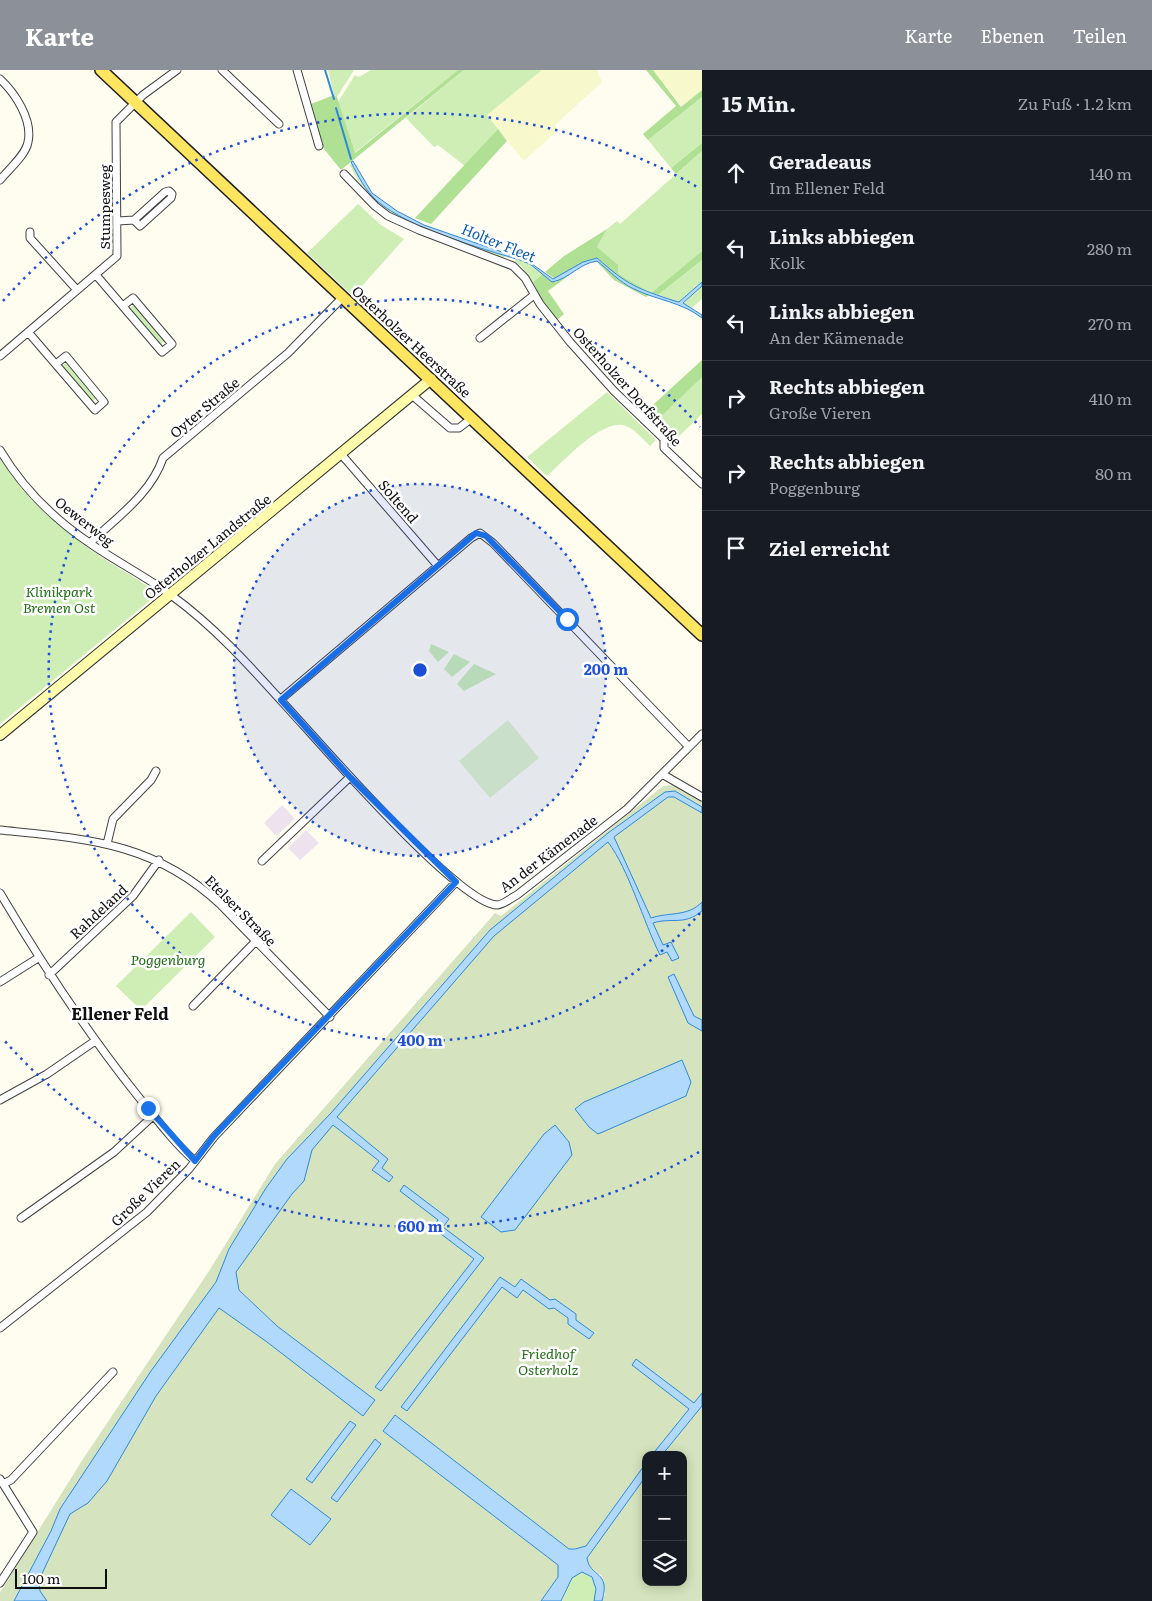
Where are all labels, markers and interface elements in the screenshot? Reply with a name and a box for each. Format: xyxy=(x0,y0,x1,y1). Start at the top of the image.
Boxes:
text: Karte xyxy=(25,18,94,53)
text: Karte xyxy=(905,22,952,49)
text: Ebenen xyxy=(980,22,1045,49)
text: Teilen xyxy=(1073,22,1127,49)
text: 15 Min. xyxy=(722,87,796,118)
text: Zu Fuß · 1.2 km xyxy=(1018,91,1132,115)
text: Geradeaus xyxy=(769,147,871,175)
icon: ahead xyxy=(722,159,750,187)
text: 140 m xyxy=(1089,161,1132,185)
street label: Stumpesweg xyxy=(94,164,114,250)
text: Im Ellener Feld xyxy=(769,175,885,199)
water label: Holter Fleet xyxy=(458,217,540,267)
text: Links abbiegen xyxy=(769,222,915,250)
icon: left xyxy=(722,234,750,262)
text: 280 m xyxy=(1087,236,1132,260)
text: Kolk xyxy=(769,250,805,274)
street label: Osterholzer Heerstraße xyxy=(348,280,476,402)
text: Links abbiegen xyxy=(769,297,915,325)
icon: left xyxy=(722,309,750,337)
text: 270 m xyxy=(1088,311,1132,335)
street label: Osterholzer Dorfstraße xyxy=(569,322,687,450)
text: An der Kämenade xyxy=(769,325,904,349)
street label: Oyter Straße xyxy=(165,372,243,442)
text: Rechts abbiegen xyxy=(769,372,925,400)
icon: right xyxy=(722,384,750,412)
text: 410 m xyxy=(1089,386,1132,410)
text: Große Vieren xyxy=(769,400,871,424)
text: Rechts abbiegen xyxy=(769,447,925,475)
icon: right xyxy=(722,459,750,487)
text: 80 m xyxy=(1095,461,1132,485)
street label: Soltend xyxy=(375,475,424,527)
text: Poggenburg xyxy=(769,475,860,499)
street label: Osterholzer Landstraße xyxy=(139,489,275,603)
street label: Oewerweg xyxy=(51,491,119,551)
icon: arrive xyxy=(722,534,750,562)
text: Ziel erreicht xyxy=(769,534,890,562)
park label: Klinikpark Bremen Ost xyxy=(23,581,96,617)
route start xyxy=(556,608,579,631)
text: 200 m xyxy=(584,657,628,680)
centre of rings xyxy=(411,661,429,679)
street label: An der Kämenade xyxy=(495,810,601,896)
street label: Etelser Straße xyxy=(201,870,281,950)
street label: Rahdeland xyxy=(65,879,131,943)
park label: Poggenburg xyxy=(130,949,206,969)
district label: Ellener Feld xyxy=(71,1001,169,1025)
text: 400 m xyxy=(397,1028,443,1051)
route end xyxy=(137,1097,160,1120)
street label: Große Vieren xyxy=(106,1154,184,1230)
text: 600 m xyxy=(397,1214,443,1237)
park label: Friedhof Osterholz xyxy=(518,1343,578,1379)
map controls xyxy=(642,1451,687,1586)
button: + xyxy=(642,1451,687,1496)
button: − xyxy=(642,1496,687,1541)
button: layers xyxy=(642,1541,687,1586)
scale bar xyxy=(15,1566,108,1589)
text: 100 m xyxy=(22,1568,60,1588)

